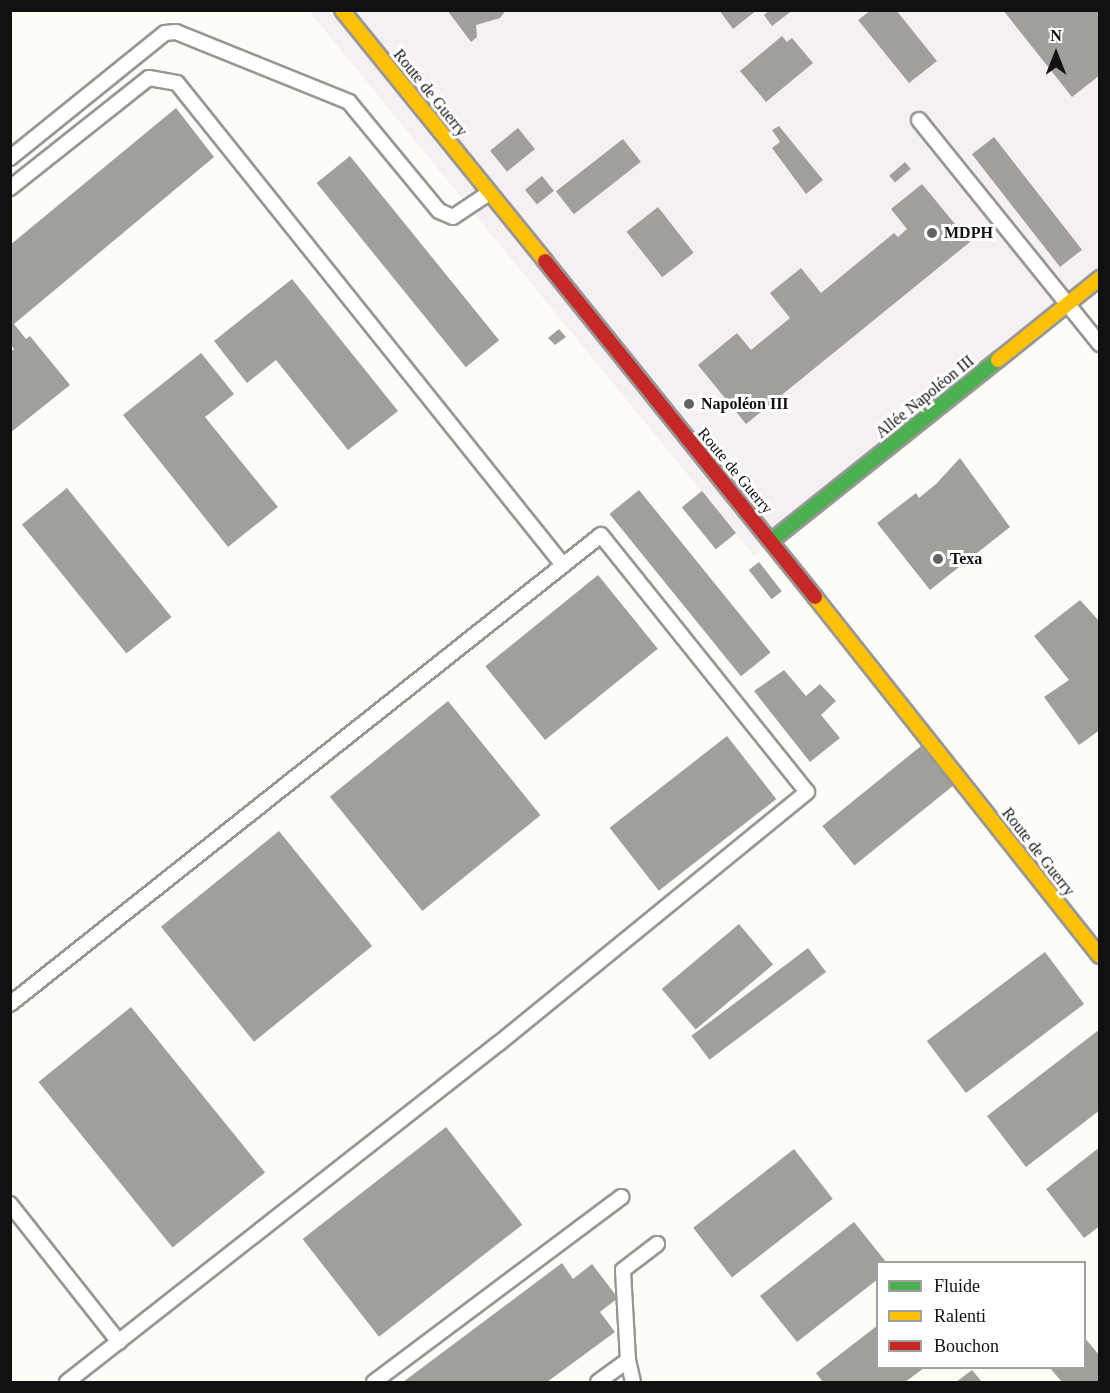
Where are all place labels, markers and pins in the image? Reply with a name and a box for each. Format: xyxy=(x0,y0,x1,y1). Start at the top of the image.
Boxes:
place label: MDPH xyxy=(944,223,993,243)
marker: MDPH xyxy=(925,226,939,240)
place label: Napoléon III xyxy=(701,394,789,414)
marker: Napoléon III xyxy=(682,397,696,411)
place label: Texa xyxy=(950,549,982,569)
marker: Texa xyxy=(931,552,945,566)

